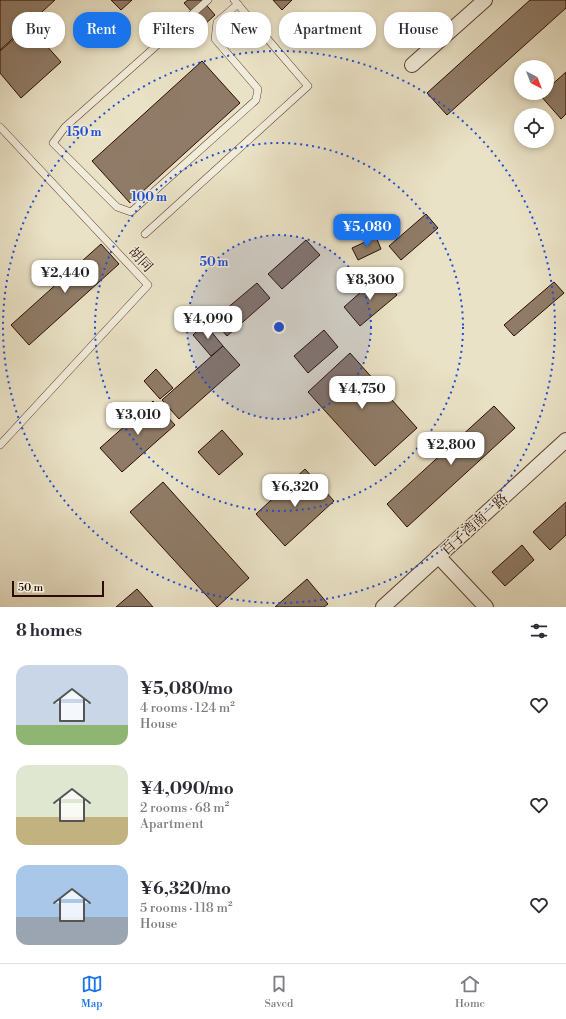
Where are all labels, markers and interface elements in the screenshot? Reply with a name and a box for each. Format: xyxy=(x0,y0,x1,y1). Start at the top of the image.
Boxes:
chip: Buy xyxy=(12,12,65,48)
chip: Rent xyxy=(73,12,131,48)
chip: Filters xyxy=(139,12,208,48)
chip: New xyxy=(216,12,271,48)
chip: Apartment xyxy=(279,12,376,48)
chip: House xyxy=(384,12,453,48)
north arrow xyxy=(514,60,554,100)
map controls xyxy=(514,60,554,148)
button: locate xyxy=(514,108,554,148)
text: 150 m xyxy=(67,125,101,140)
text: 100 m xyxy=(131,190,167,205)
pin: ¥5,080 xyxy=(334,214,400,248)
text: ¥5,080 xyxy=(342,219,392,235)
street label: 胡同 xyxy=(124,243,156,276)
text: 50 m xyxy=(199,255,229,270)
pin: ¥2,440 xyxy=(32,260,98,294)
text: ¥2,440 xyxy=(40,265,90,281)
pin: ¥8,300 xyxy=(337,267,403,301)
text: ¥8,300 xyxy=(346,272,394,288)
pin: ¥4,090 xyxy=(175,306,241,340)
text: ¥4,090 xyxy=(183,311,233,327)
centre of rings xyxy=(272,320,286,334)
pin: ¥4,750 xyxy=(329,376,395,410)
text: ¥4,750 xyxy=(338,381,386,397)
pin: ¥3,010 xyxy=(105,402,171,436)
text: ¥3,010 xyxy=(115,407,161,423)
pin: ¥2,800 xyxy=(418,432,484,466)
text: ¥2,800 xyxy=(426,437,476,453)
pin: ¥6,320 xyxy=(262,474,328,508)
text: ¥6,320 xyxy=(271,479,319,495)
street label: 百子湾南一路 xyxy=(437,490,512,560)
scale bar xyxy=(12,579,104,598)
text: 50 m xyxy=(18,581,43,595)
text: 8 homes xyxy=(16,620,82,642)
icon: filters xyxy=(528,620,550,642)
text: ¥5,080/mo xyxy=(140,678,233,700)
icon: home xyxy=(48,681,96,729)
icon: heart xyxy=(528,694,550,716)
text: 4 rooms · 124 m² xyxy=(140,700,235,716)
text: House xyxy=(140,716,177,732)
text: ¥4,090/mo xyxy=(140,778,234,800)
icon: home xyxy=(48,781,96,829)
icon: heart xyxy=(528,794,550,816)
text: 2 rooms · 68 m² xyxy=(140,800,229,816)
text: Apartment xyxy=(140,816,204,832)
text: ¥6,320/mo xyxy=(140,878,231,900)
icon: home xyxy=(48,881,96,929)
icon: heart xyxy=(528,894,550,916)
text: 5 rooms · 118 m² xyxy=(140,900,232,916)
text: House xyxy=(140,916,177,932)
tab: Map xyxy=(81,973,103,1011)
tab: Saved xyxy=(264,973,293,1011)
tab: Home xyxy=(455,973,485,1011)

